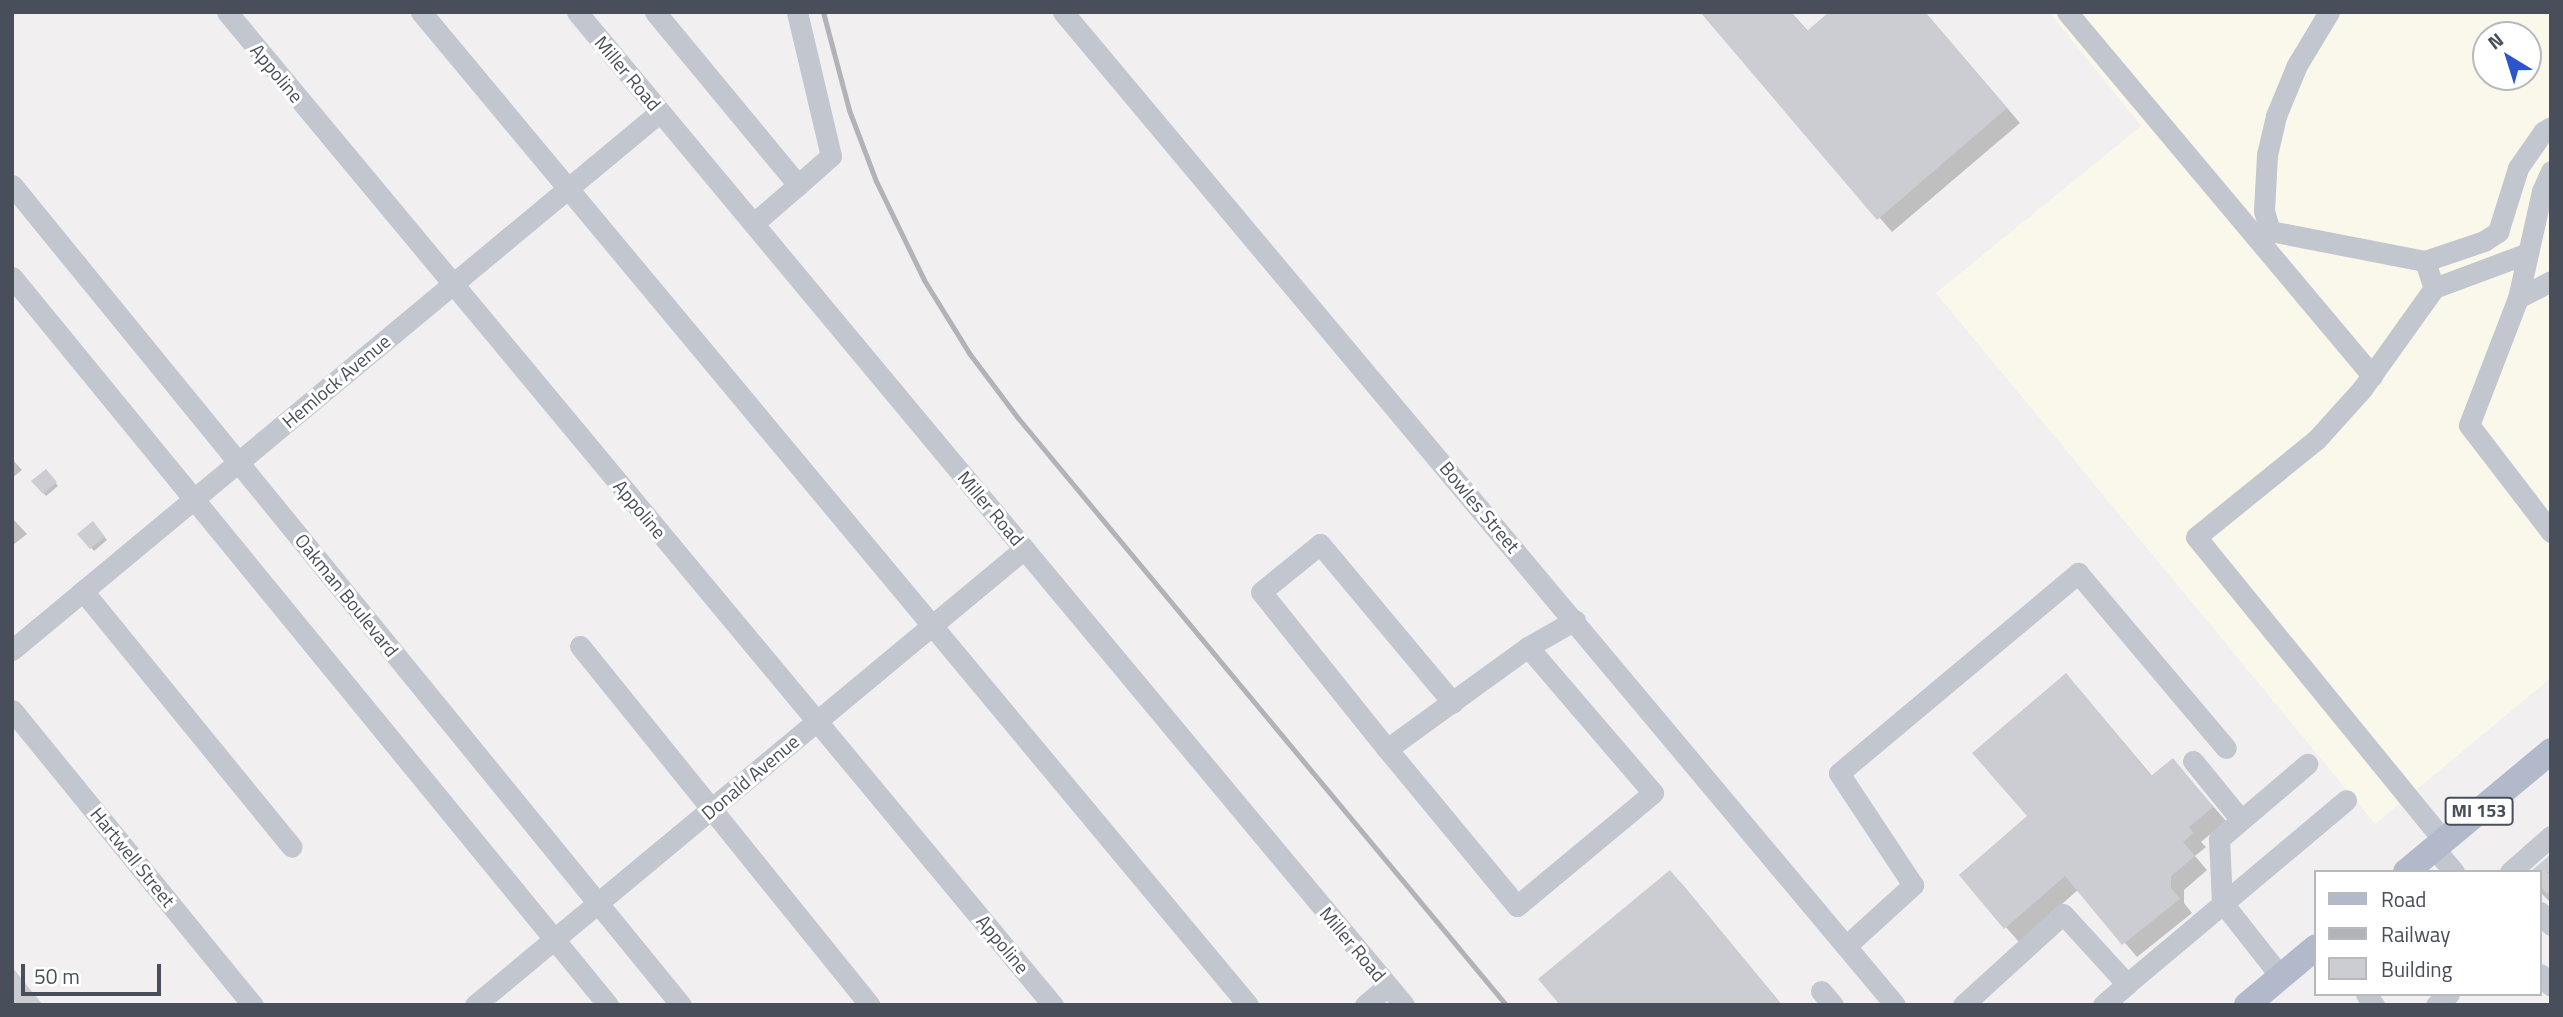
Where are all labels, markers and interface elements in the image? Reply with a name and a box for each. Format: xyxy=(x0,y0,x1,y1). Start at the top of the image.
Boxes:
north arrow xyxy=(2472,21,2542,91)
text: N xyxy=(2481,25,2509,56)
street label: Miller Road xyxy=(590,31,666,115)
street label: Appoline xyxy=(246,39,308,107)
street label: Hemlock Avenue xyxy=(277,329,395,433)
street label: Bowles Street xyxy=(1435,457,1525,557)
street label: Miller Road xyxy=(953,466,1029,550)
street label: Appoline xyxy=(609,475,671,543)
street label: Oakman Boulevard xyxy=(290,529,404,661)
street label: Donald Avenue xyxy=(697,730,803,824)
road number: MI 153 xyxy=(2444,796,2514,826)
street label: Hartwell Street xyxy=(86,803,180,911)
legend xyxy=(2314,870,2542,996)
text: Road xyxy=(2381,883,2426,915)
street label: Miller Road xyxy=(1315,902,1391,986)
street label: Appoline xyxy=(972,910,1034,978)
text: Railway xyxy=(2381,918,2450,950)
scale bar xyxy=(24,950,164,994)
text: Building xyxy=(2381,953,2452,985)
text: 50 m xyxy=(34,960,80,992)

